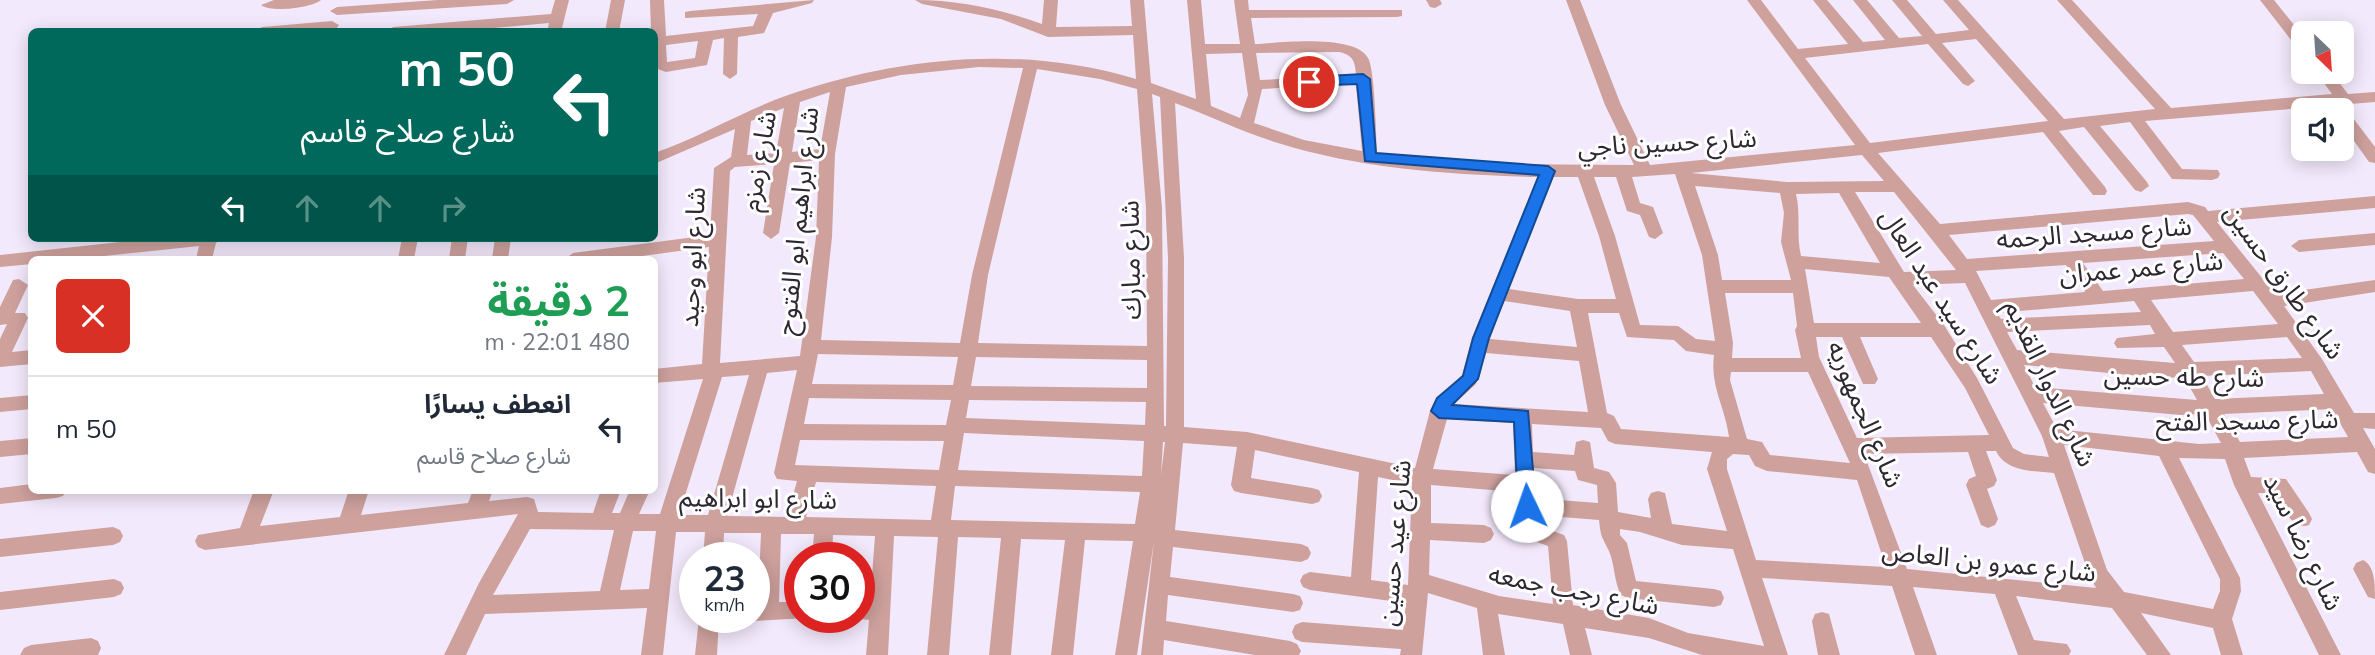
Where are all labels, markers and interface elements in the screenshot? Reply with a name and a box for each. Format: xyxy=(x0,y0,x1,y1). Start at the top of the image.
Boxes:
north arrow xyxy=(2291,21,2354,84)
map controls xyxy=(2291,21,2354,161)
text: 50 m xyxy=(399,37,515,98)
pin xyxy=(1279,52,1339,112)
icon: left xyxy=(539,56,630,147)
icon: arrive xyxy=(1290,63,1328,101)
button: sound xyxy=(2291,98,2354,161)
street label: شارع ابراهيم ابو الفتوح xyxy=(769,105,829,337)
street label: شارع زمزم xyxy=(733,108,787,215)
text: شارع صلاح قاسم xyxy=(301,110,515,150)
street label: شارع حسين ناجي xyxy=(1577,121,1758,167)
street label: شارع ابو وحيد xyxy=(672,186,715,328)
icon: left xyxy=(215,189,253,227)
icon: ahead xyxy=(288,189,326,227)
icon: ahead xyxy=(361,189,399,227)
icon: right xyxy=(434,189,472,227)
street label: شارع طارق حسين xyxy=(2215,197,2353,367)
street label: شارع مبارك xyxy=(1112,200,1151,320)
street label: شارع سيد عبد العال xyxy=(1870,202,2011,392)
street label: شارع مسجد الرحمه xyxy=(1995,209,2193,258)
street label: شارع عمر عمران xyxy=(2058,243,2225,294)
text: 2 دقيقة xyxy=(488,274,630,327)
button: close xyxy=(56,279,130,353)
street label: شارع الدوار القديم xyxy=(1994,294,2104,473)
text: 480 m · 22:01 xyxy=(485,327,630,356)
street label: شارع الجمهوريه xyxy=(1817,335,1912,494)
street label: شارع طه حسين xyxy=(2103,358,2265,397)
text: انعطف يسارًا xyxy=(424,387,571,420)
street label: شارع مسجد الفتح xyxy=(2155,402,2339,442)
icon: left xyxy=(592,410,630,448)
text: 50 m xyxy=(56,412,117,445)
text: شارع صلاح قاسم xyxy=(417,441,571,470)
street label: شارع عيد حسين xyxy=(1370,458,1421,628)
street label: شارع رضا سيد xyxy=(2254,468,2351,617)
position arrow xyxy=(1490,469,1564,543)
street label: شارع ابو ابراهيم xyxy=(679,480,837,520)
street label: شارع عمرو بن العاص xyxy=(1880,533,2098,592)
speed limit sign: 30 xyxy=(784,542,875,633)
text: 23 xyxy=(703,556,746,600)
street label: شارع رجب جمعه xyxy=(1485,556,1662,625)
text: km/h xyxy=(704,593,745,616)

